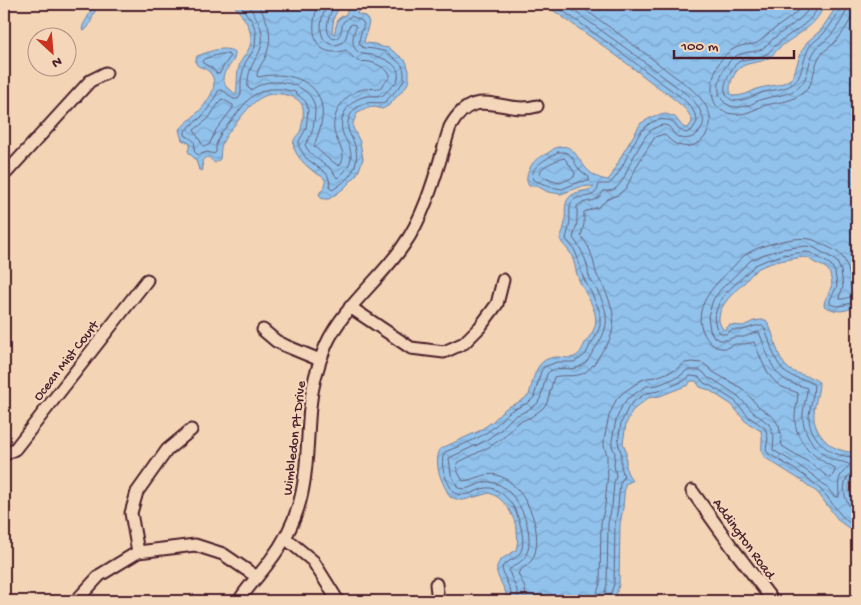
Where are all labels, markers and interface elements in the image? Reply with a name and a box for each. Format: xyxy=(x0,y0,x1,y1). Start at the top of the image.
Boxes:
north arrow xyxy=(28,28,78,78)
scale bar xyxy=(674,28,794,60)
text: 100 m xyxy=(680,38,719,56)
text: N xyxy=(49,52,64,71)
street label: Ocean Mist Court xyxy=(30,317,104,405)
street label: Wimbledon Pt Drive xyxy=(280,379,311,497)
street label: Addington Road xyxy=(708,496,779,585)

